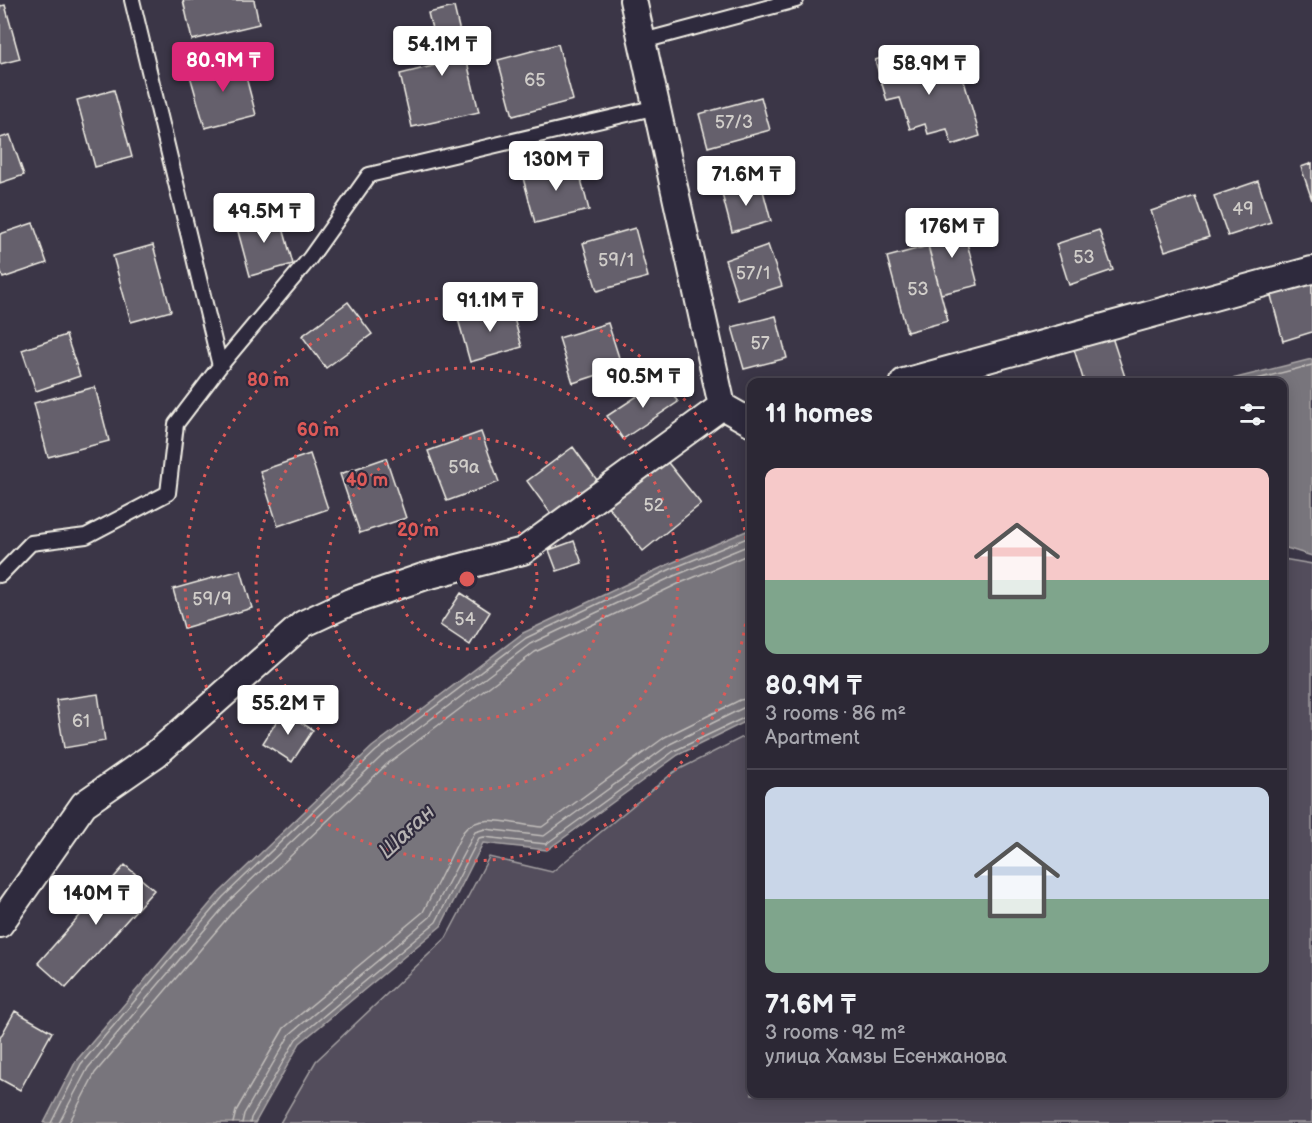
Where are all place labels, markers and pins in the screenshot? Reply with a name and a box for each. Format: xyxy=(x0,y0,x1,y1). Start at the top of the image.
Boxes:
pin: 54.1M ₸ xyxy=(387,26,497,77)
pin: 80.9M ₸ xyxy=(168,42,278,93)
pin: 58.9M ₸ xyxy=(874,45,984,96)
pin: 130M ₸ xyxy=(507,141,605,192)
pin: 71.6M ₸ xyxy=(691,156,801,207)
pin: 49.5M ₸ xyxy=(209,193,319,244)
pin: 176M ₸ xyxy=(903,208,1001,259)
pin: 91.1M ₸ xyxy=(435,282,545,333)
pin: 90.5M ₸ xyxy=(588,358,698,409)
centre of rings xyxy=(457,569,477,589)
pin: 55.2M ₸ xyxy=(233,685,343,736)
pin: 140M ₸ xyxy=(47,875,145,926)

